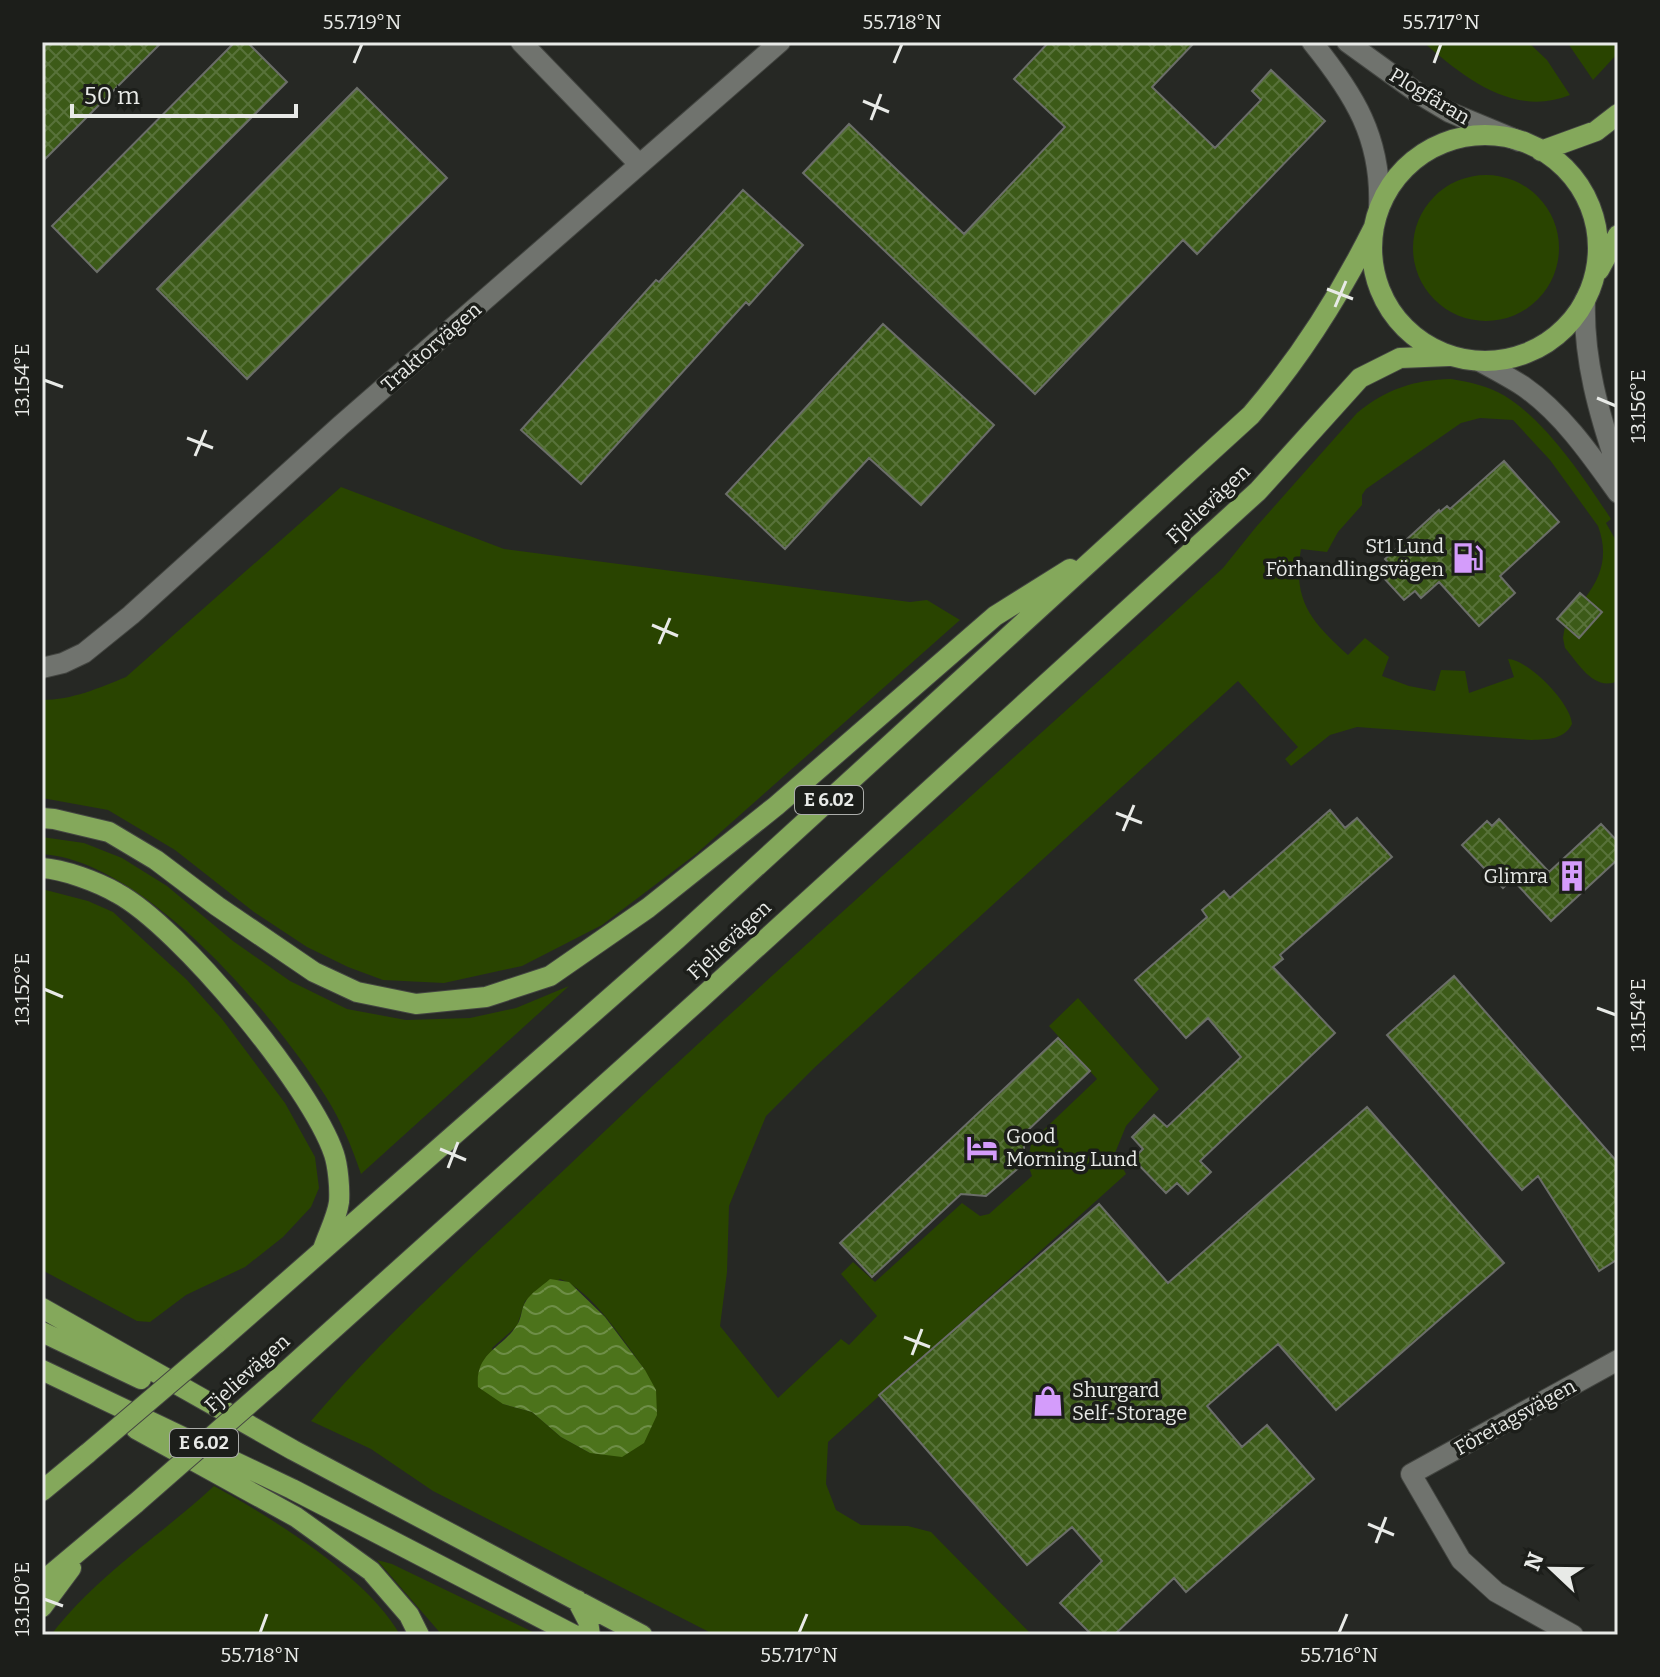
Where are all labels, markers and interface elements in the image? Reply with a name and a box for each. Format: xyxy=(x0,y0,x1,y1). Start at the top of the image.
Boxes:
text: 55.719°N xyxy=(323,10,401,34)
text: 55.718°N xyxy=(862,10,942,34)
text: 55.717°N xyxy=(1402,10,1480,34)
street label: Plogfåran xyxy=(1385,63,1475,129)
scale bar xyxy=(72,68,296,118)
text: 50 m xyxy=(84,82,140,110)
street label: Traktorvägen xyxy=(376,297,486,397)
text: 13.154°E xyxy=(10,343,34,417)
text: 13.156°E xyxy=(1626,369,1650,443)
street label: Fjelievägen xyxy=(1161,459,1256,549)
place label: St1 Lund Förhandlingsvägen xyxy=(1266,534,1444,581)
fuel station icon: St1 Lund Förhandlingsvägen xyxy=(1451,541,1485,575)
road number: E 6.02 xyxy=(795,786,863,814)
building icon: Glimra xyxy=(1555,859,1589,893)
place label: Glimra xyxy=(1484,864,1548,888)
street label: Fjelievägen xyxy=(682,895,777,985)
text: 13.152°E xyxy=(10,953,34,1025)
text: 13.154°E xyxy=(1626,978,1650,1052)
place label: Good Morning Lund xyxy=(1006,1124,1138,1171)
hotel icon: Good Morning Lund xyxy=(965,1131,999,1165)
street label: Fjelievägen xyxy=(200,1329,295,1418)
street label: Företagsvägen xyxy=(1450,1374,1580,1460)
place label: Shurgard Self-Storage xyxy=(1072,1378,1187,1425)
shop icon: Shurgard Self-Storage xyxy=(1031,1384,1065,1418)
road number: E 6.02 xyxy=(170,1429,238,1457)
north arrow xyxy=(1512,1529,1592,1609)
text: N xyxy=(1518,1549,1550,1575)
text: 13.150°E xyxy=(10,1562,34,1636)
text: 55.718°N xyxy=(220,1643,300,1667)
text: 55.717°N xyxy=(760,1643,838,1667)
text: 55.716°N xyxy=(1300,1643,1378,1667)

